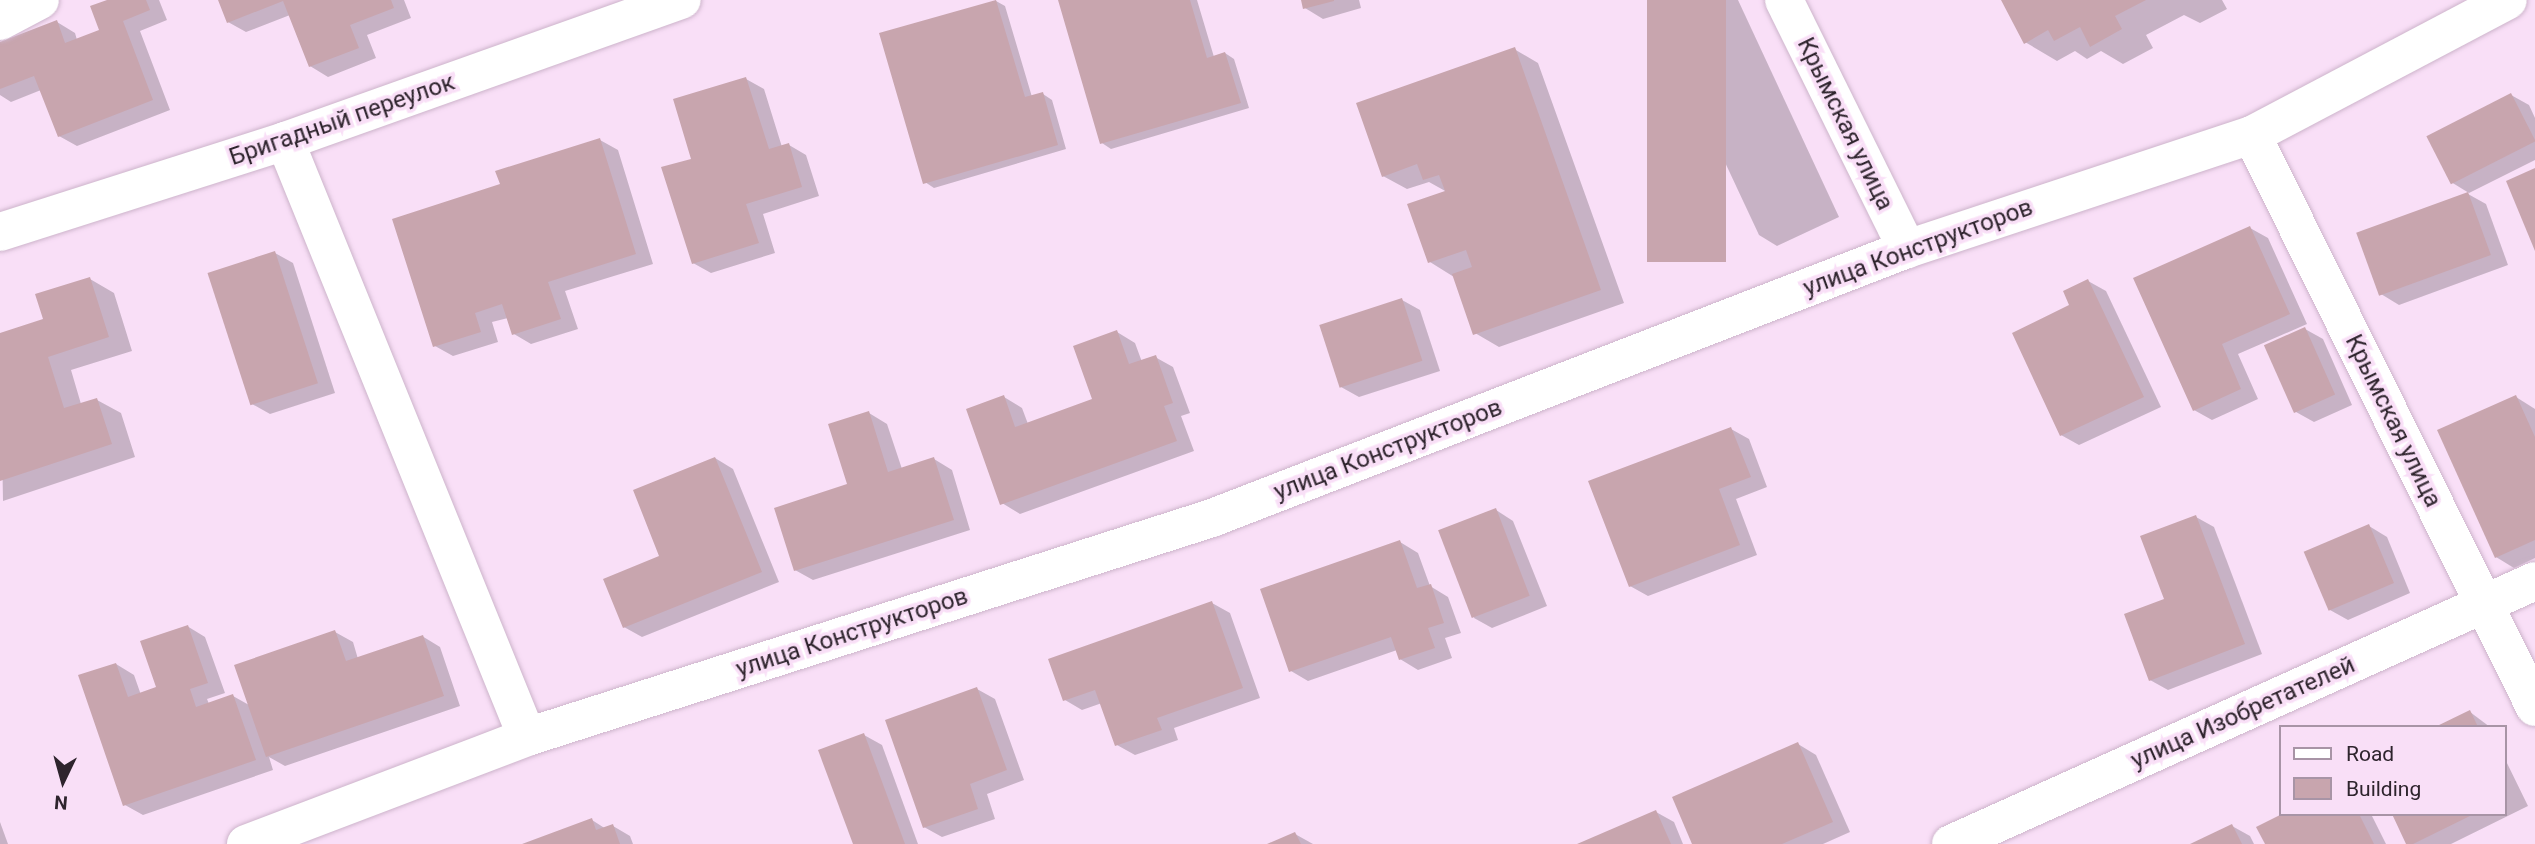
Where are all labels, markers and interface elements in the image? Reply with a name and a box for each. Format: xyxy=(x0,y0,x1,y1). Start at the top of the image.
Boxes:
street label: Крымская улица xyxy=(1791,33,1899,215)
street label: Бригадный переулок xyxy=(226,68,458,172)
street label: улица Конструкторов xyxy=(1799,193,2037,303)
street label: Крымская улица xyxy=(2339,330,2447,512)
street label: улица Конструкторов xyxy=(1270,393,1506,507)
street label: улица Конструкторов xyxy=(733,582,971,684)
street label: улица Изобретателей xyxy=(2127,651,2359,775)
legend xyxy=(2280,725,2507,816)
text: Road xyxy=(2346,742,2394,766)
north arrow xyxy=(28,746,98,816)
text: Building xyxy=(2346,777,2421,801)
text: N xyxy=(53,790,69,814)

